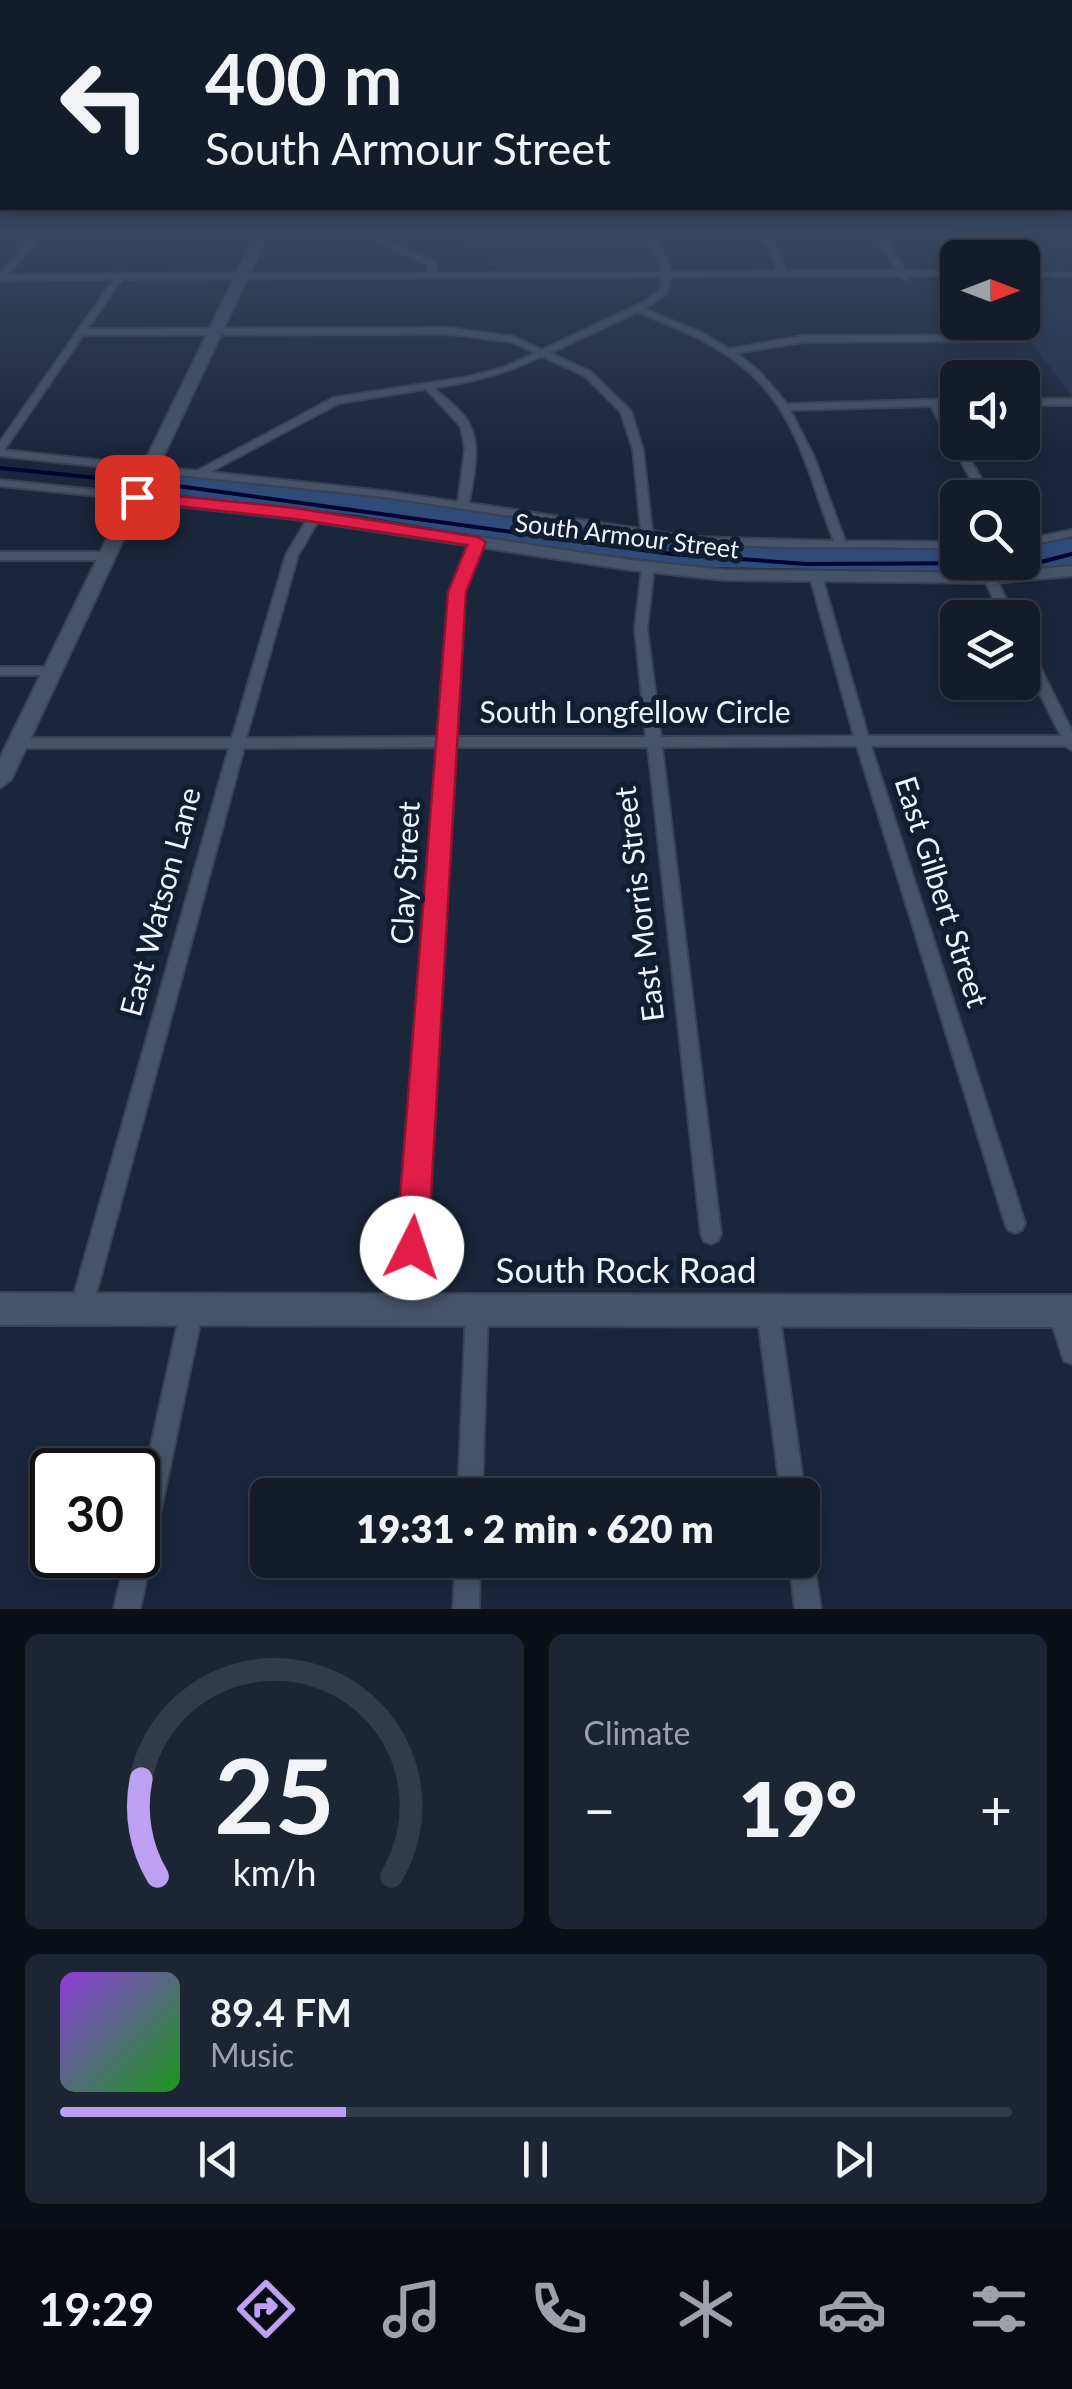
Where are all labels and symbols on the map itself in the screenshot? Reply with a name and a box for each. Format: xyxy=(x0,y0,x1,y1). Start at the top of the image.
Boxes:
north arrow xyxy=(940,240,1040,340)
pin xyxy=(95,455,180,540)
street label: South Armour Street xyxy=(513,506,741,564)
street label: South Longfellow Circle xyxy=(480,693,790,729)
street label: East Gilbert Street xyxy=(889,771,997,1012)
street label: East Watson Lane xyxy=(111,783,207,1020)
street label: East Morris Street xyxy=(606,784,670,1024)
street label: Clay Street xyxy=(382,800,426,945)
position arrow xyxy=(360,1196,464,1300)
street label: South Rock Road xyxy=(496,1248,757,1290)
speed limit sign: 30 xyxy=(30,1448,160,1578)

